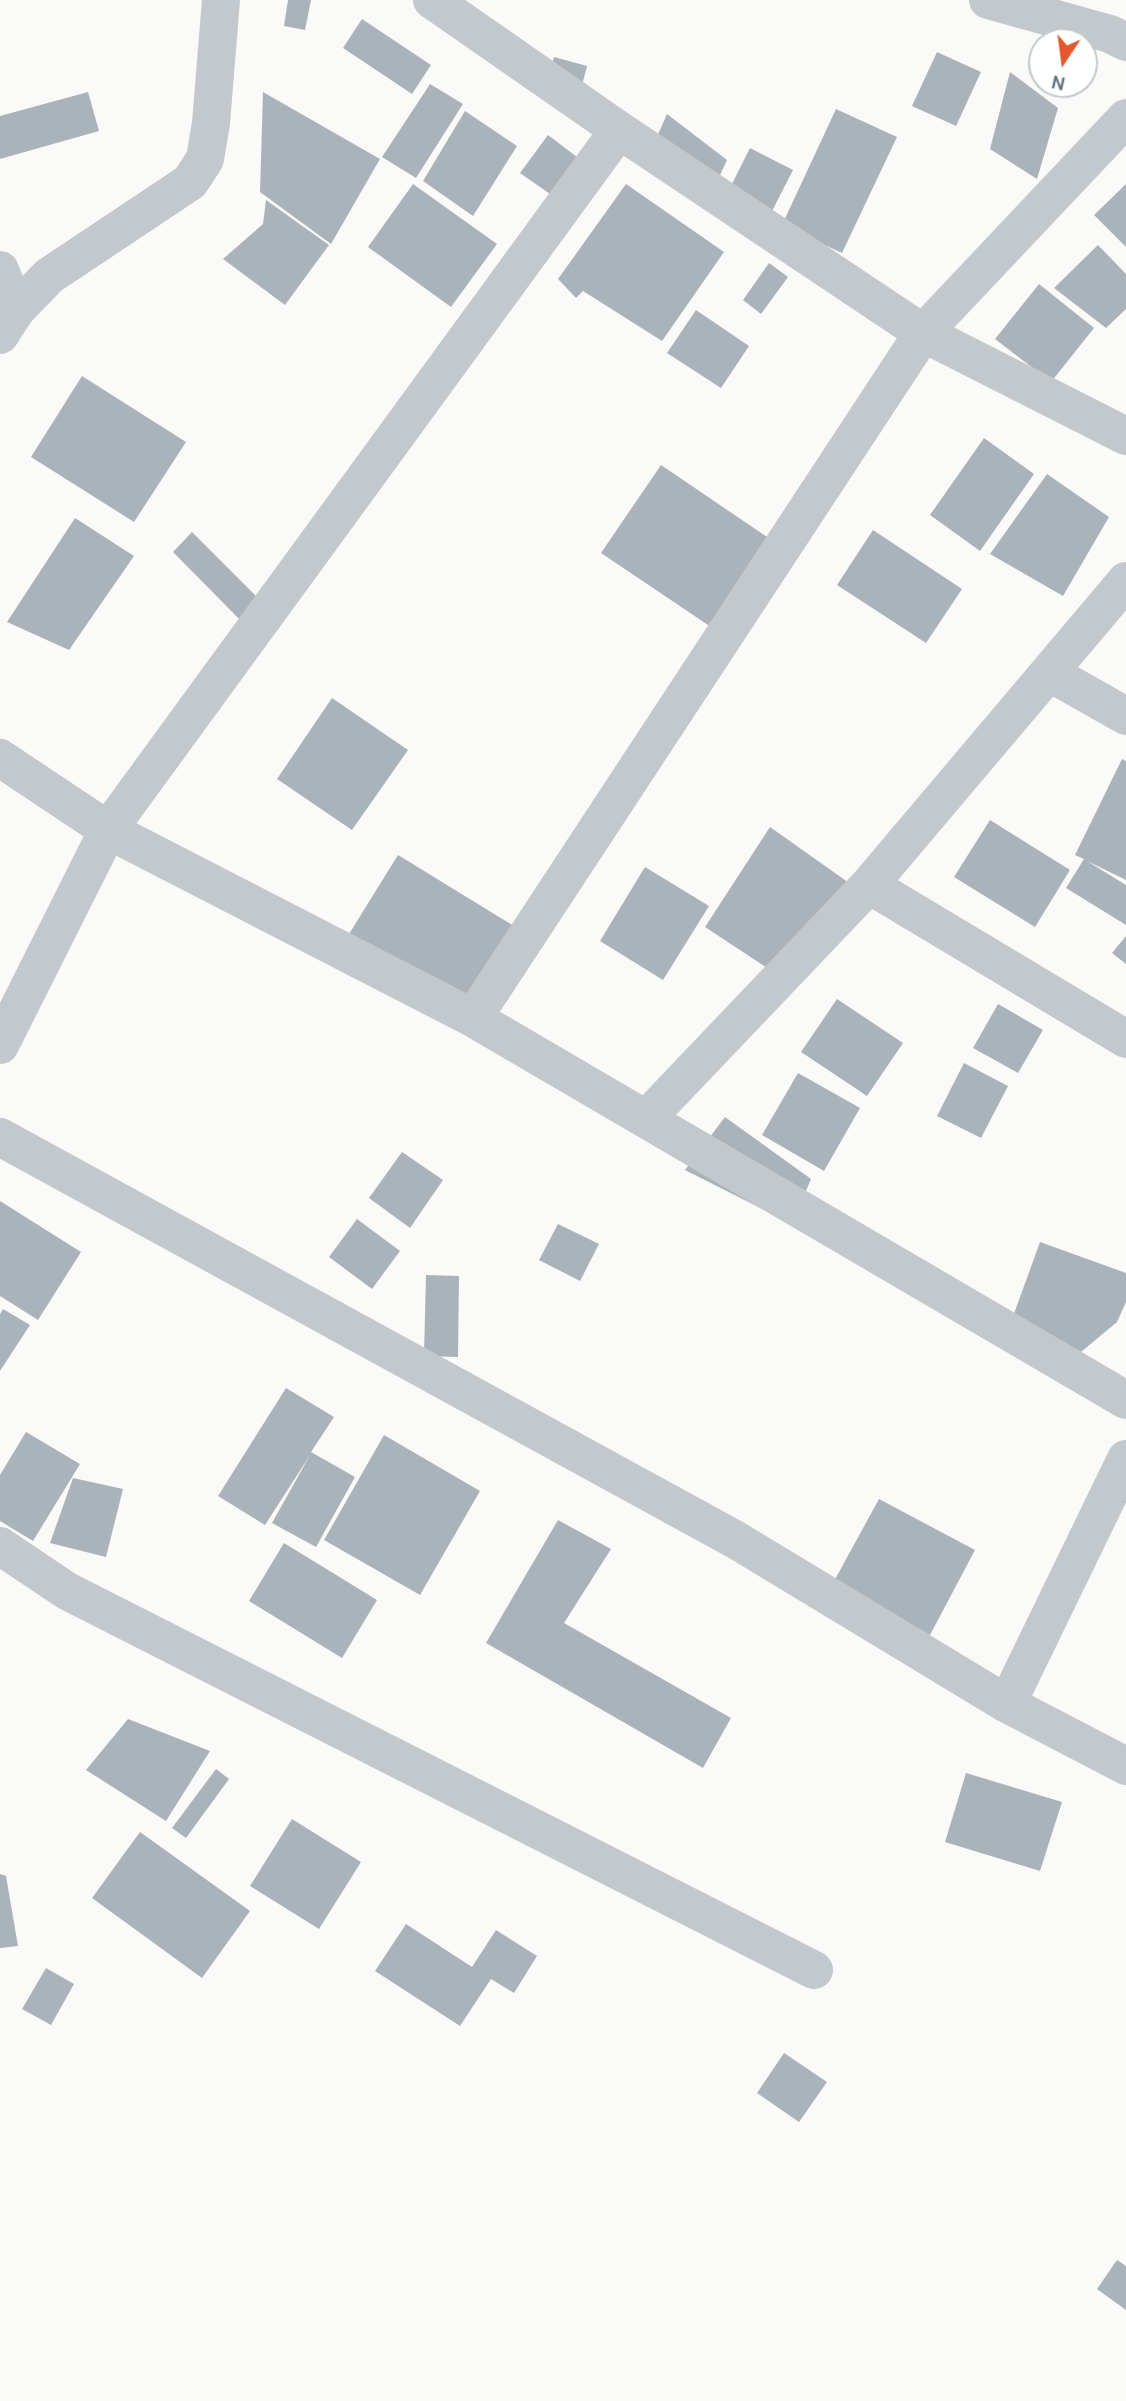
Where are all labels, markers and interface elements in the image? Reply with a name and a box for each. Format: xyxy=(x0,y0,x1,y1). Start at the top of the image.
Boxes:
north arrow xyxy=(1028,28,1098,98)
text: N xyxy=(1049,68,1068,95)

